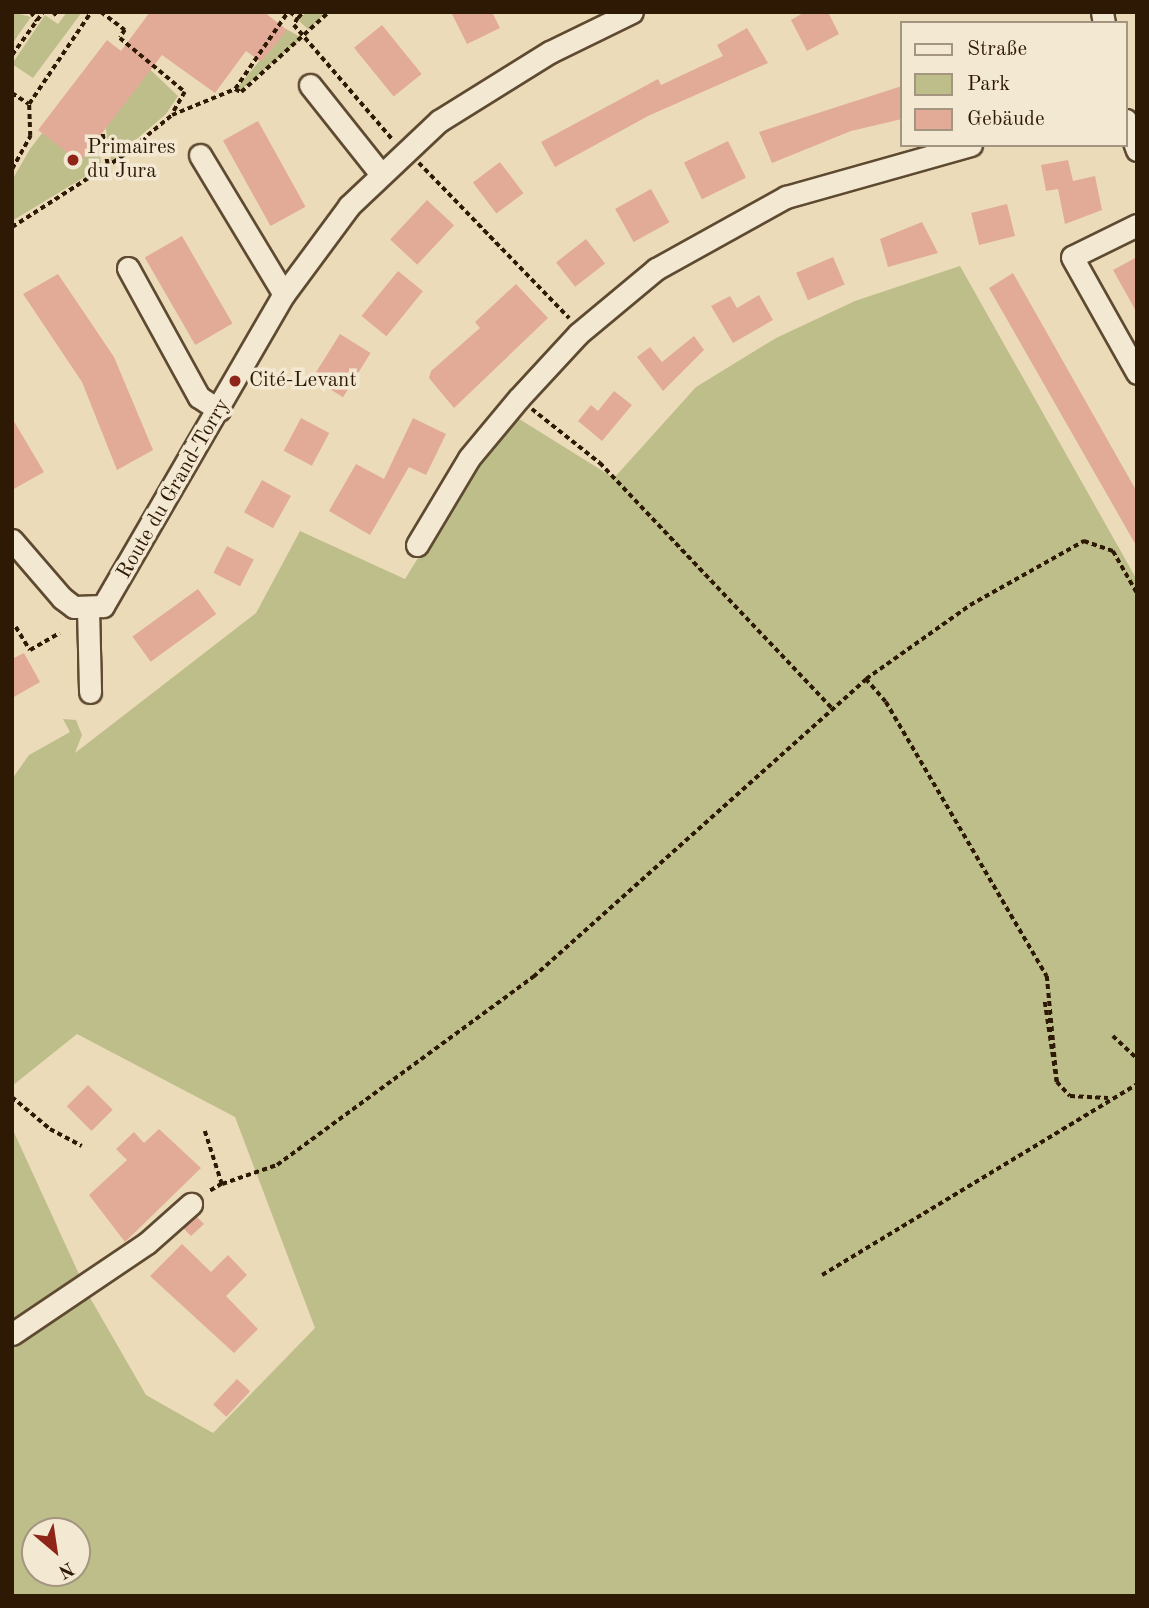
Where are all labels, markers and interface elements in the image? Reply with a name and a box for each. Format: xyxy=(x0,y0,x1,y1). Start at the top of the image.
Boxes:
legend xyxy=(900,21,1128,147)
text: Straße xyxy=(967,39,1027,60)
text: Park xyxy=(967,74,1010,95)
text: Gebäude xyxy=(967,109,1045,130)
place label: Primaires du Jura xyxy=(87,135,176,185)
marker: Primaires du Jura xyxy=(65,152,81,168)
place label: Cité-Levant xyxy=(249,368,357,394)
marker: Cité-Levant xyxy=(227,373,243,389)
street label: Route du Grand-Torry xyxy=(112,394,236,584)
north arrow xyxy=(21,1517,91,1587)
text: N xyxy=(54,1557,76,1581)

